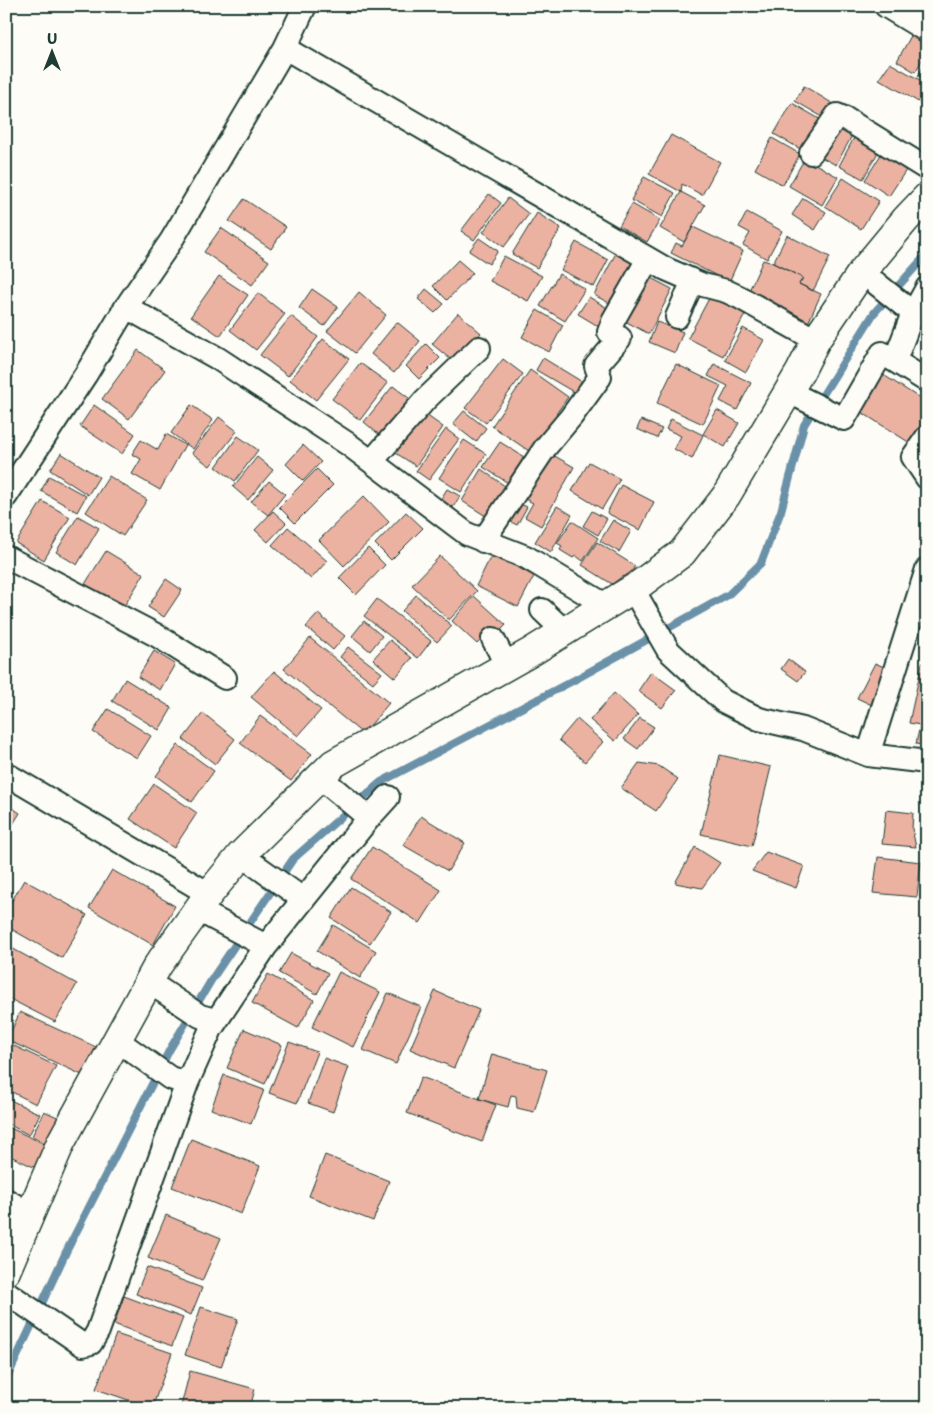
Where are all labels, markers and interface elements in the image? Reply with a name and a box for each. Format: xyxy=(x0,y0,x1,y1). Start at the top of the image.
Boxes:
north arrow xyxy=(28,28,78,78)
text: U xyxy=(47,28,57,49)

